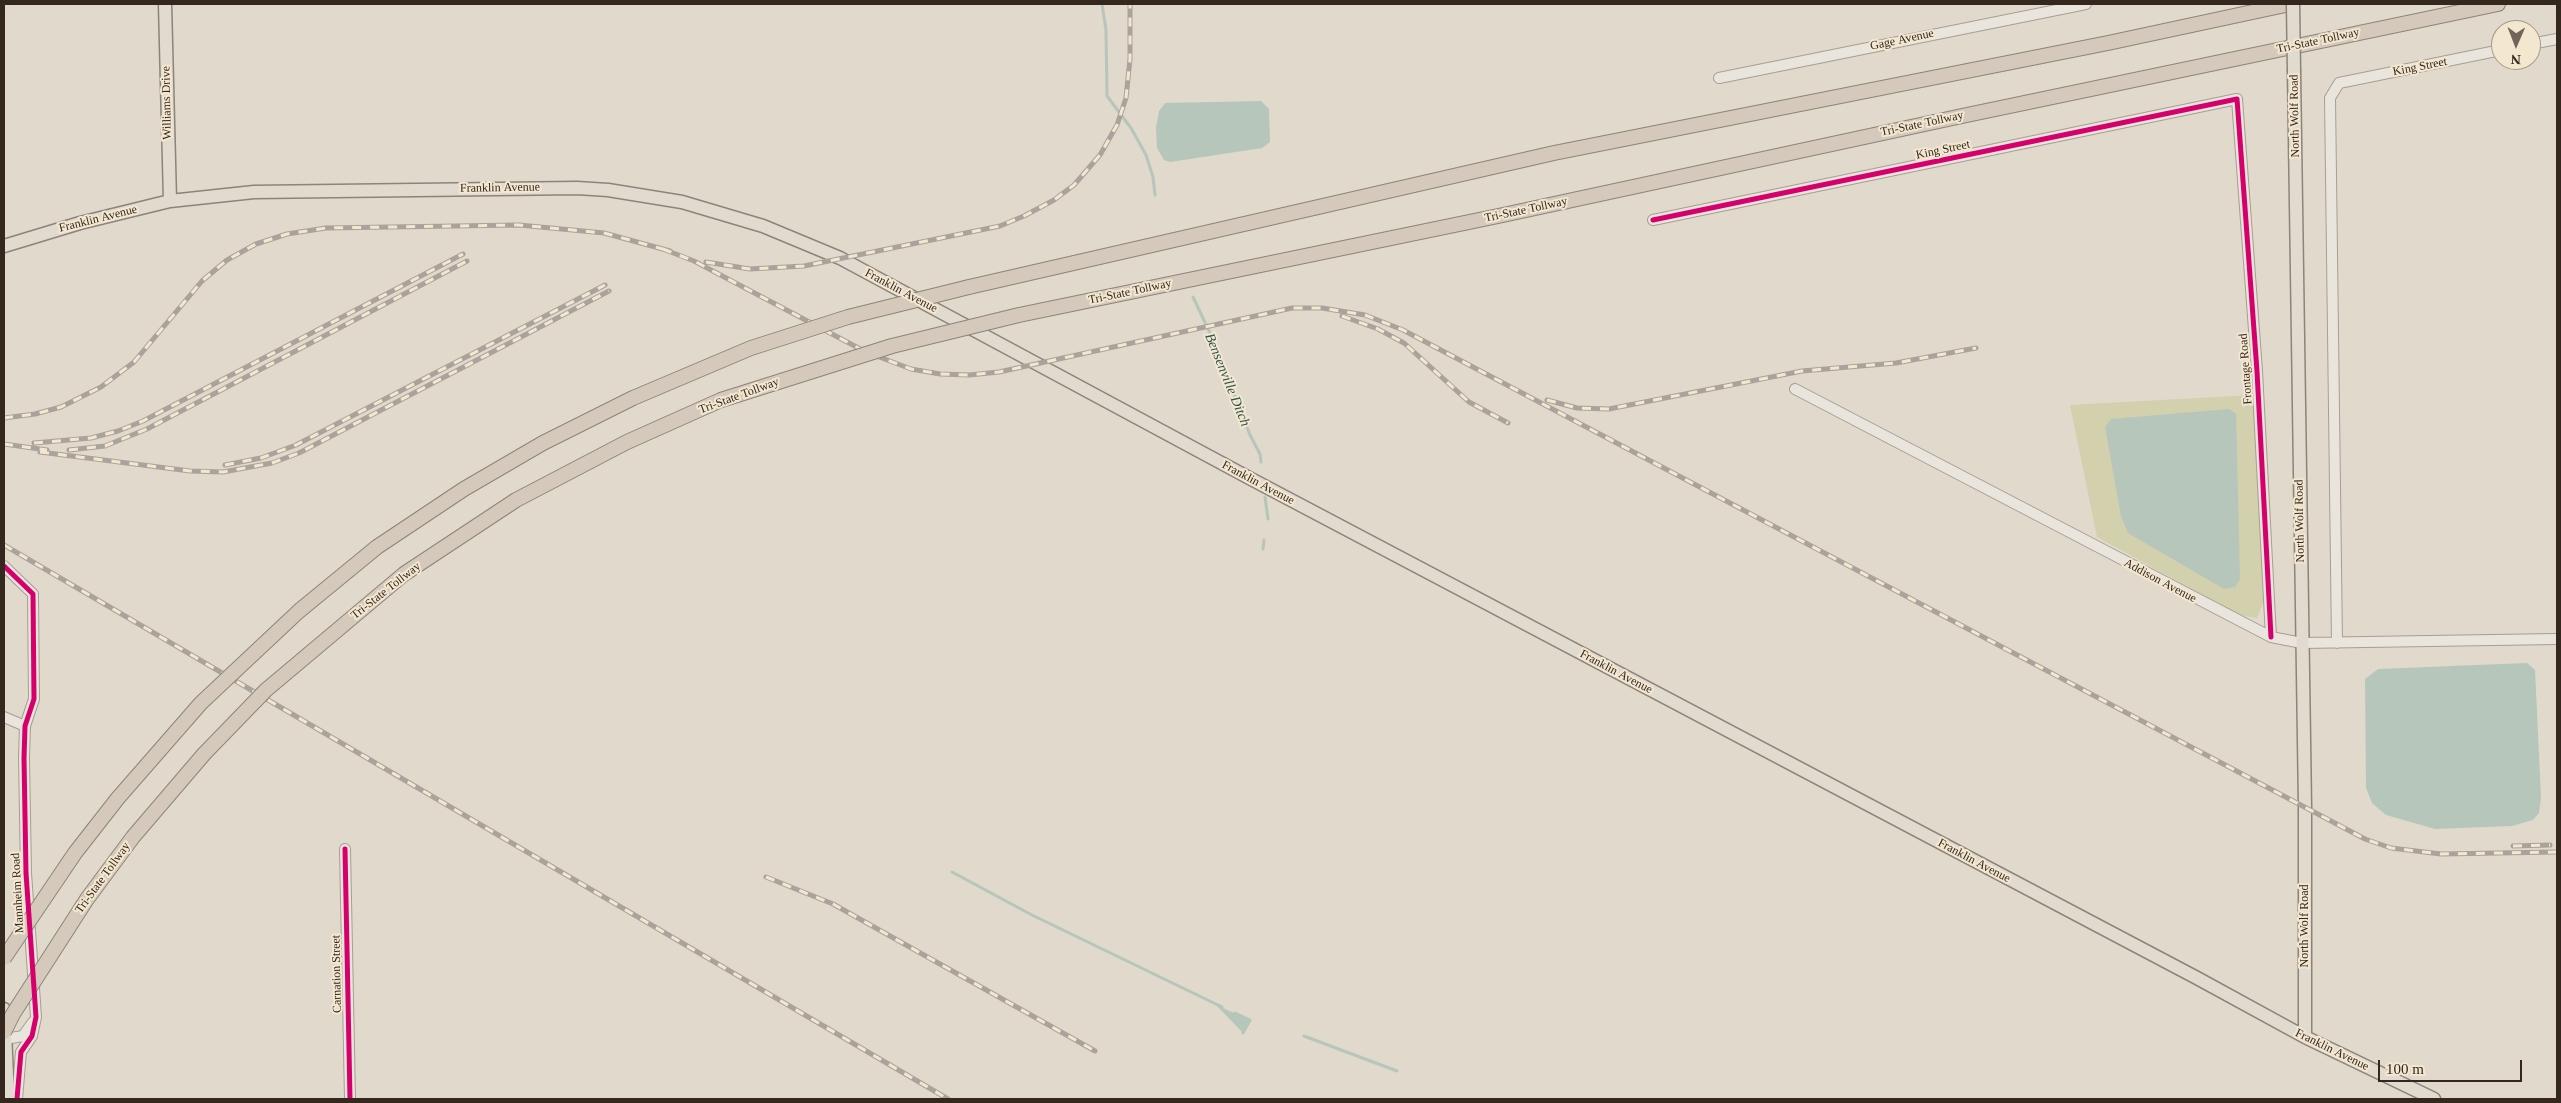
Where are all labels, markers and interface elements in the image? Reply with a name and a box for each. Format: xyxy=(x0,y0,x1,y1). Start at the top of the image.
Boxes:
north arrow xyxy=(2491,20,2541,70)
street label: Tri-State Tollway xyxy=(2275,25,2361,57)
street label: Gage Avenue xyxy=(1869,26,1935,54)
text: N xyxy=(2511,52,2521,67)
street label: King Street xyxy=(2392,55,2448,79)
street label: Williams Drive xyxy=(159,66,175,140)
street label: North Wolf Road xyxy=(2287,74,2303,158)
street label: Tri-State Tollway xyxy=(1879,108,1965,140)
street label: King Street xyxy=(1915,137,1971,163)
street label: Franklin Avenue xyxy=(460,180,540,196)
street label: Tri-State Tollway xyxy=(1483,194,1569,226)
street label: Franklin Avenue xyxy=(57,202,139,236)
street label: Franklin Avenue xyxy=(862,266,940,316)
street label: Tri-State Tollway xyxy=(1087,276,1173,308)
water label: Bensenville Ditch xyxy=(1201,331,1253,429)
street label: Frontage Road xyxy=(2236,333,2256,405)
street label: Tri-State Tollway xyxy=(697,375,781,417)
street label: Franklin Avenue xyxy=(1219,458,1297,508)
street label: North Wolf Road xyxy=(2292,479,2308,563)
street label: Addison Avenue xyxy=(2121,556,2199,606)
street label: Tri-State Tollway xyxy=(348,559,424,623)
street label: Franklin Avenue xyxy=(1577,647,1655,697)
street label: Franklin Avenue xyxy=(1935,836,2013,886)
street label: Tri-State Tollway xyxy=(72,840,134,916)
street label: Mannheim Road xyxy=(9,853,27,933)
street label: North Wolf Road xyxy=(2298,884,2312,968)
street label: Carnation Street xyxy=(329,935,345,1013)
street label: Franklin Avenue xyxy=(2293,1026,2371,1074)
scale bar xyxy=(2381,1050,2525,1082)
text: 100 m xyxy=(2386,1061,2424,1077)

